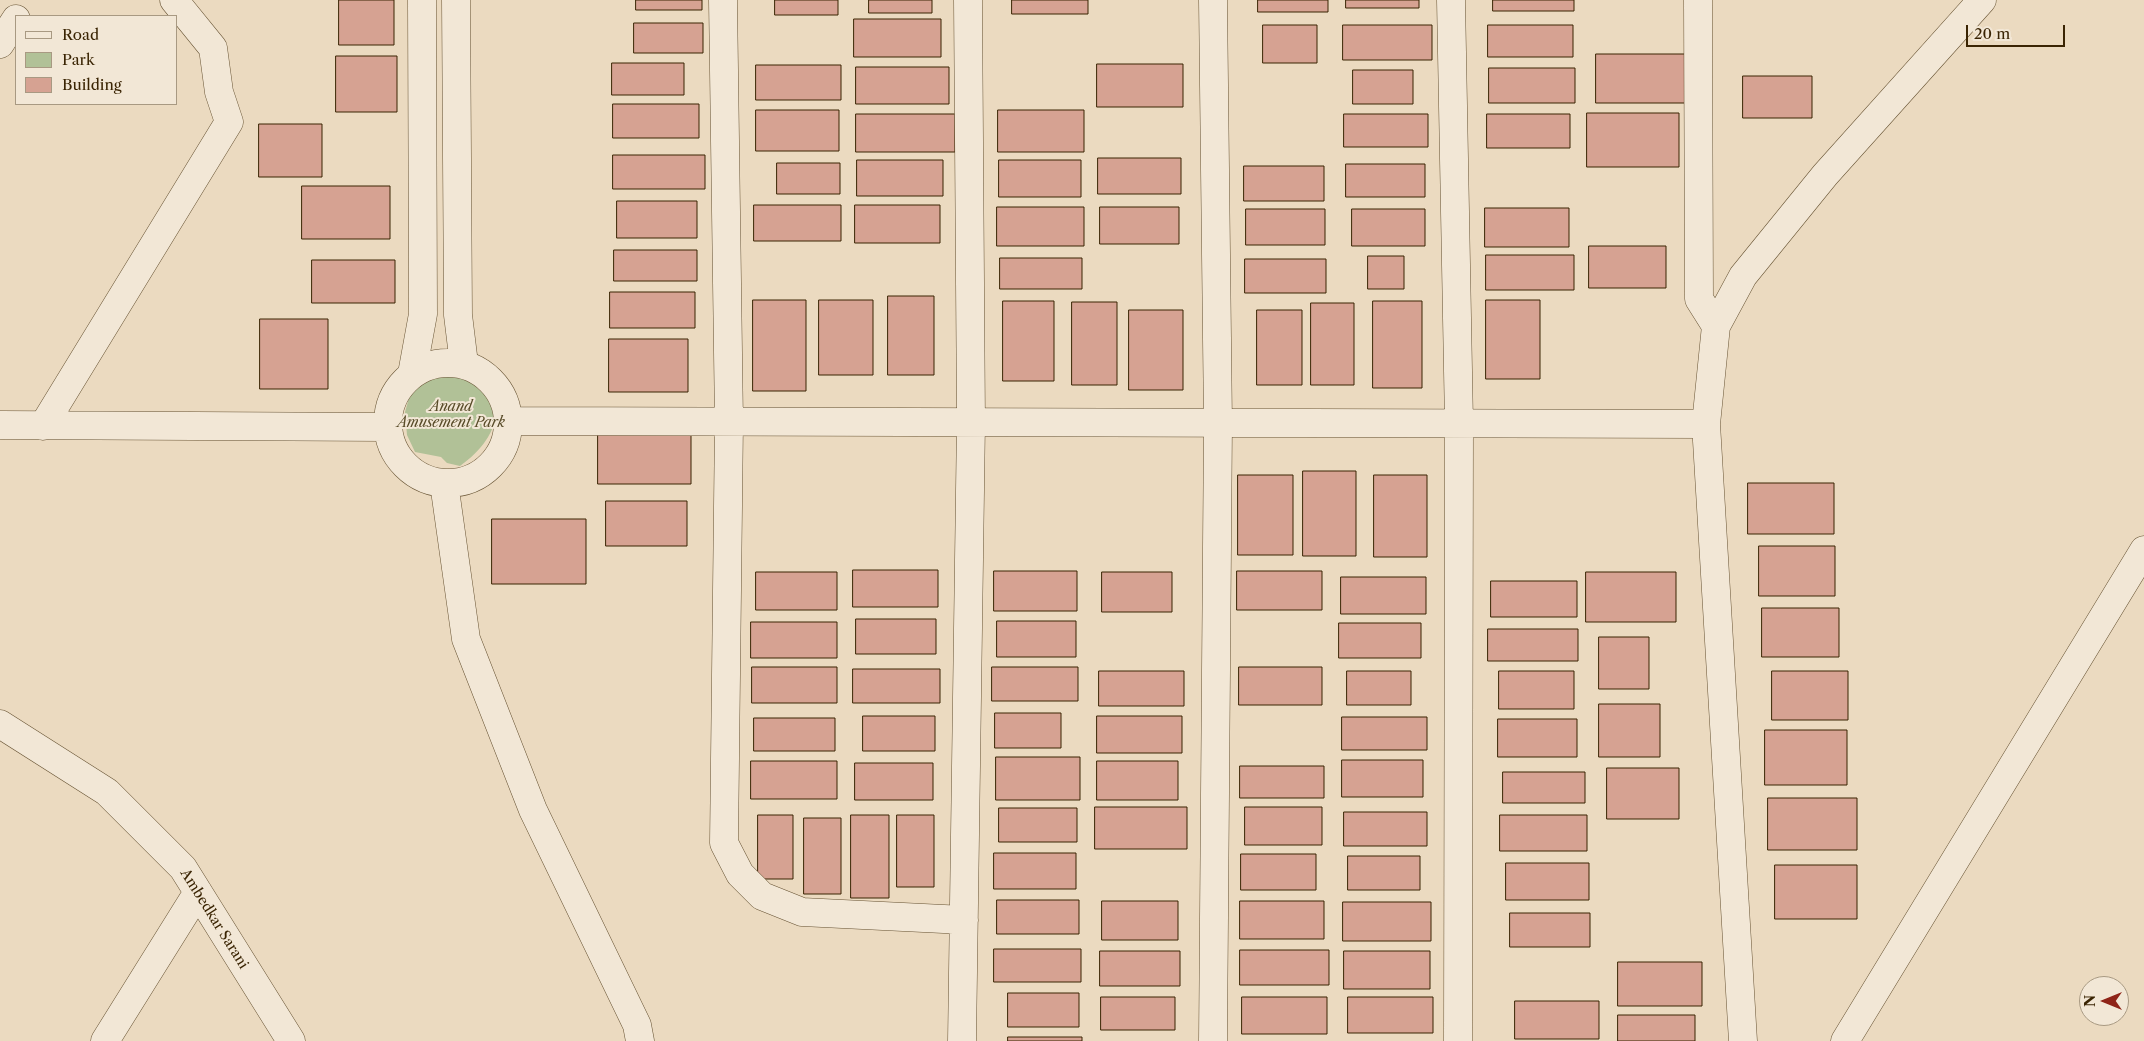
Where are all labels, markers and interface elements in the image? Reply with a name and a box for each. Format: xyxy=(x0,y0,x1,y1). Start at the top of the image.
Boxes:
legend xyxy=(15,15,178,105)
scale bar xyxy=(1969,15,2068,47)
text: 20 m xyxy=(1974,24,2010,43)
text: Road xyxy=(62,25,99,44)
text: Park xyxy=(62,50,95,69)
text: Building xyxy=(62,75,122,94)
park label: Anand Amusement Park xyxy=(397,399,505,432)
street label: Ambedkar Sarani xyxy=(176,866,252,972)
north arrow xyxy=(2079,976,2129,1026)
text: N xyxy=(2081,995,2099,1007)

